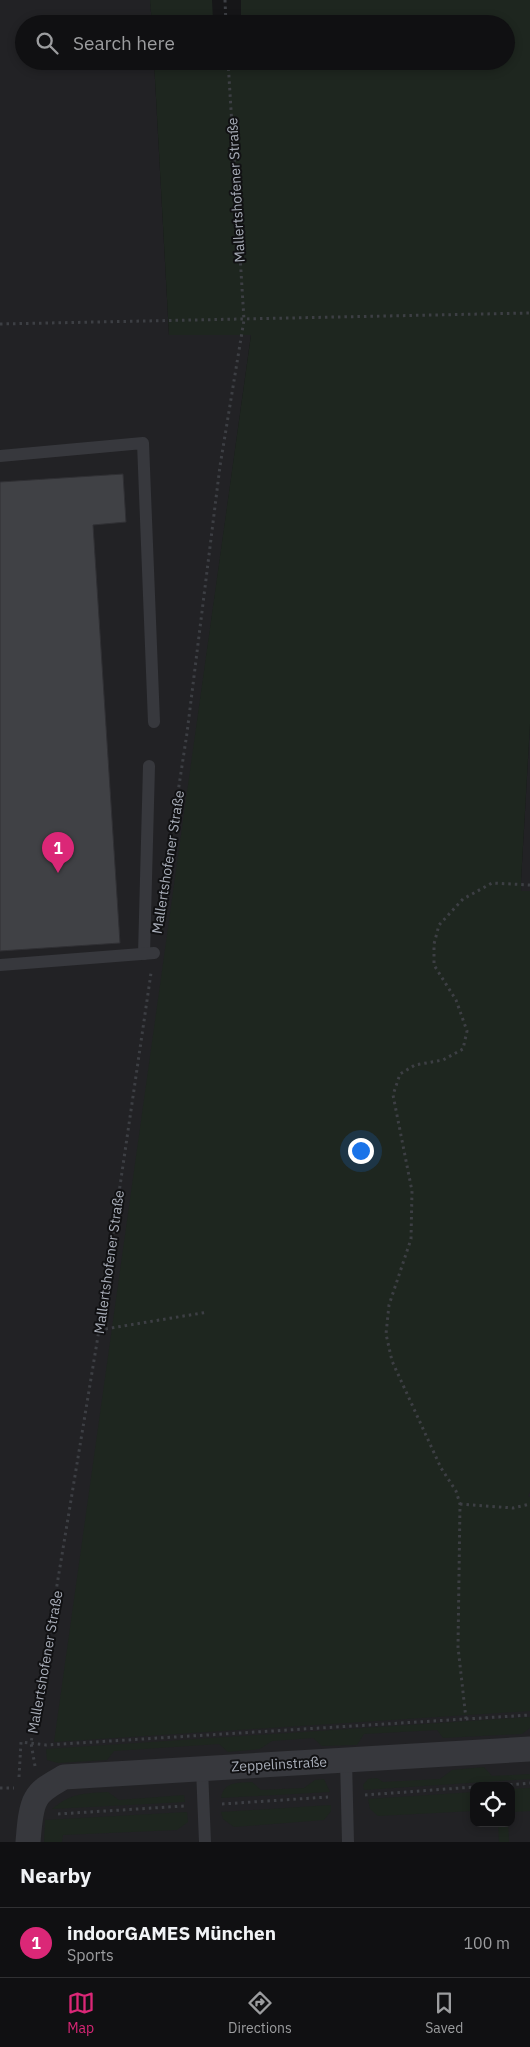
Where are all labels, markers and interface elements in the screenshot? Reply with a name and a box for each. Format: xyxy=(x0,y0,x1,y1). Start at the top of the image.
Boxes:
search box xyxy=(15,15,515,70)
icon: search xyxy=(33,29,61,57)
text: Search here xyxy=(73,31,175,55)
street label: Mallertshofener Straße xyxy=(223,117,249,263)
street label: Mallertshofener Straße xyxy=(148,789,188,935)
pin: 1 xyxy=(42,832,74,873)
your location xyxy=(348,1138,374,1164)
street label: Mallertshofener Straße xyxy=(90,1189,128,1335)
street label: Mallertshofener Straße xyxy=(24,1589,67,1735)
street label: Zeppelinstraße xyxy=(231,1752,328,1775)
map controls xyxy=(470,1782,515,1827)
button: locate xyxy=(470,1782,515,1827)
text: Nearby xyxy=(20,1861,91,1889)
text: indoorGAMES München xyxy=(67,1921,276,1945)
text: 1 xyxy=(31,1933,41,1953)
text: 100 m xyxy=(463,1933,510,1953)
text: Sports xyxy=(67,1945,114,1965)
tab: Map xyxy=(67,1989,95,2037)
tab: Directions xyxy=(228,1989,292,2037)
tab: Saved xyxy=(425,1989,463,2037)

